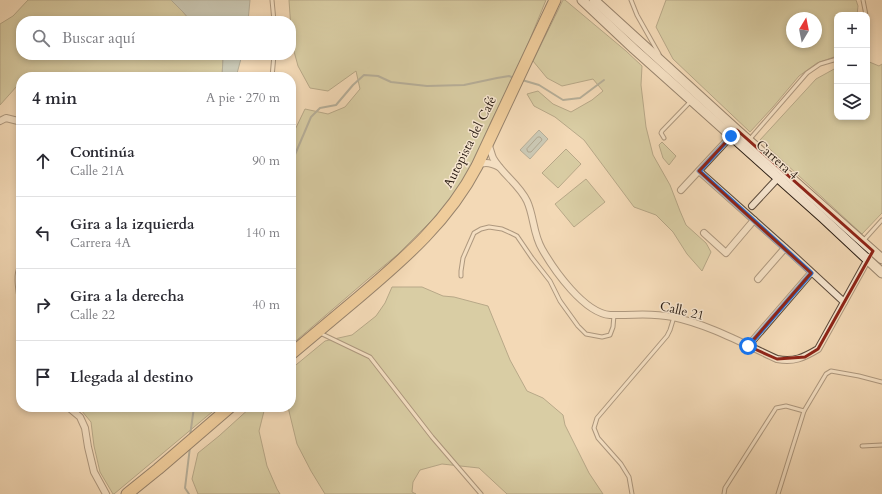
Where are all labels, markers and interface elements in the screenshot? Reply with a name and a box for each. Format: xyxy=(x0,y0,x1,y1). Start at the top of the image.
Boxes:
north arrow xyxy=(786,12,822,48)
map controls xyxy=(834,12,870,120)
button: + xyxy=(834,12,870,48)
search box xyxy=(16,16,296,60)
icon: search xyxy=(30,27,52,49)
text: Buscar aquí xyxy=(62,28,135,48)
button: − xyxy=(834,48,870,84)
button: layers xyxy=(834,84,870,120)
text: 4 min xyxy=(32,87,77,110)
text: A pie · 270 m xyxy=(206,89,280,107)
street label: Autopista del Café xyxy=(439,93,501,191)
route end xyxy=(722,127,740,145)
street label: Carrera 4 xyxy=(752,136,802,184)
text: Continúa xyxy=(70,142,135,162)
icon: ahead xyxy=(32,150,54,172)
text: 90 m xyxy=(252,152,280,170)
text: Calle 21A xyxy=(70,162,124,180)
text: Gira a la izquierda xyxy=(70,214,194,234)
icon: left xyxy=(32,222,54,244)
text: 140 m xyxy=(246,224,280,242)
text: Carrera 4A xyxy=(70,234,131,252)
text: Gira a la derecha xyxy=(70,286,184,306)
icon: right xyxy=(32,294,54,316)
text: 40 m xyxy=(252,296,280,314)
street label: Calle 21 xyxy=(658,297,706,325)
text: Calle 22 xyxy=(70,306,115,324)
route start xyxy=(739,337,757,355)
icon: arrive xyxy=(32,366,54,388)
text: Llegada al destino xyxy=(70,367,193,387)

